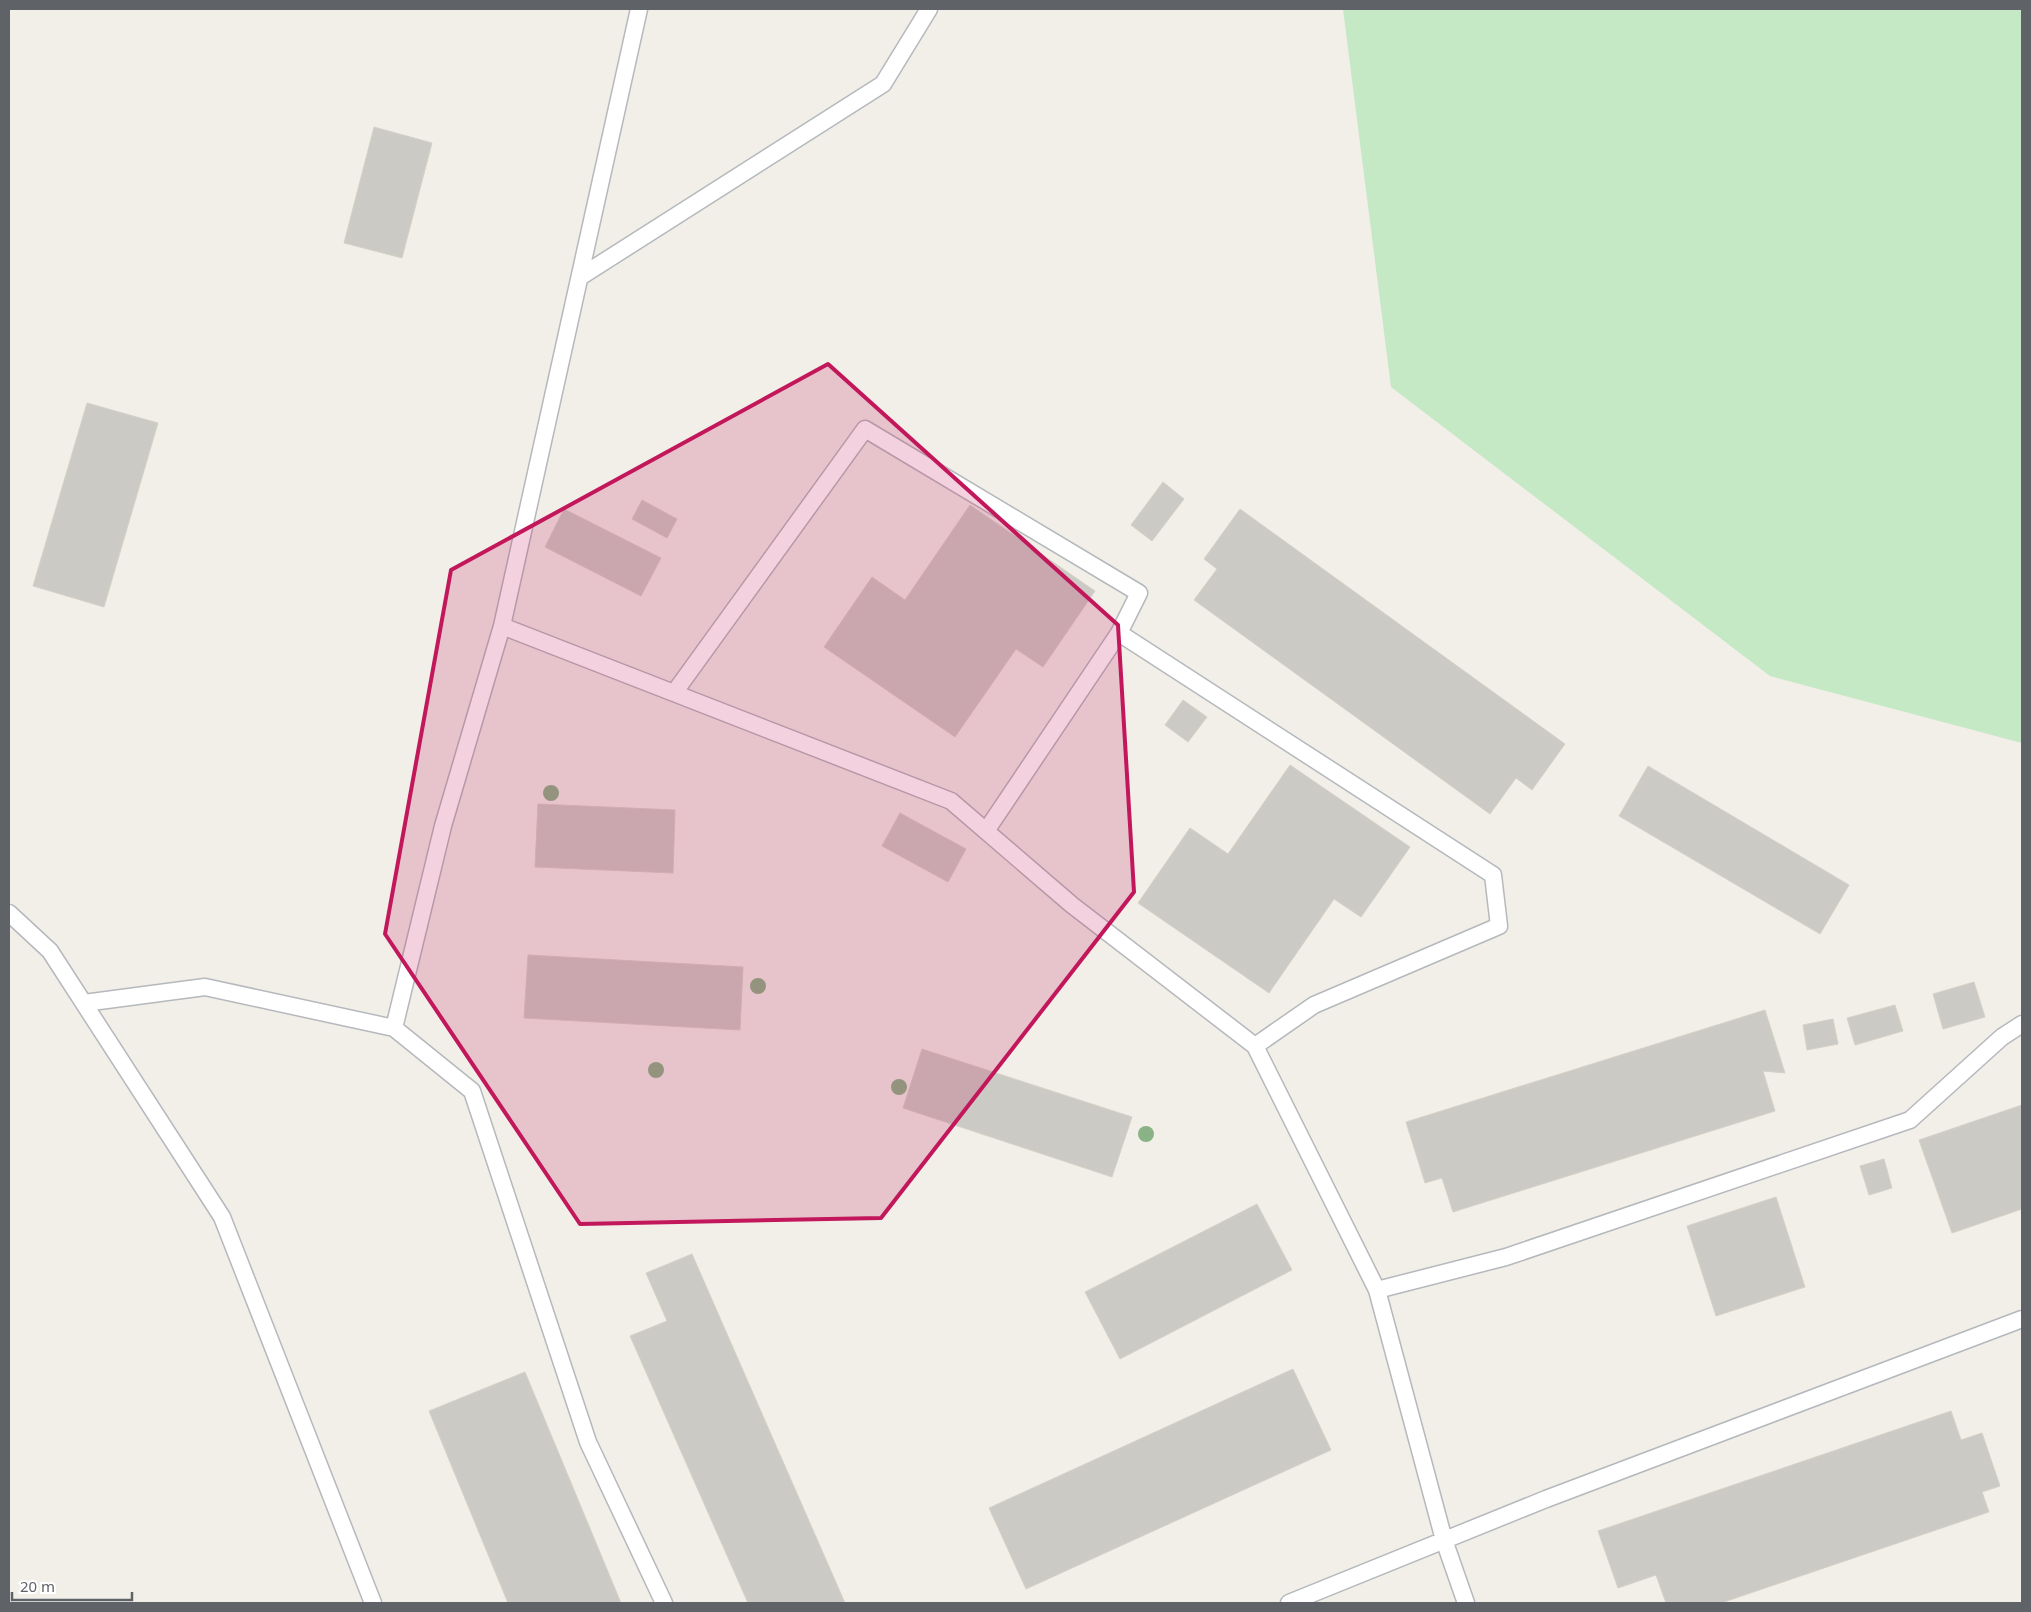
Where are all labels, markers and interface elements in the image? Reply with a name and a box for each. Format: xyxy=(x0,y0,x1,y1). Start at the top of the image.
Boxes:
scale bar xyxy=(12,1570,132,1602)
text: 20 m xyxy=(20,1576,55,1596)

